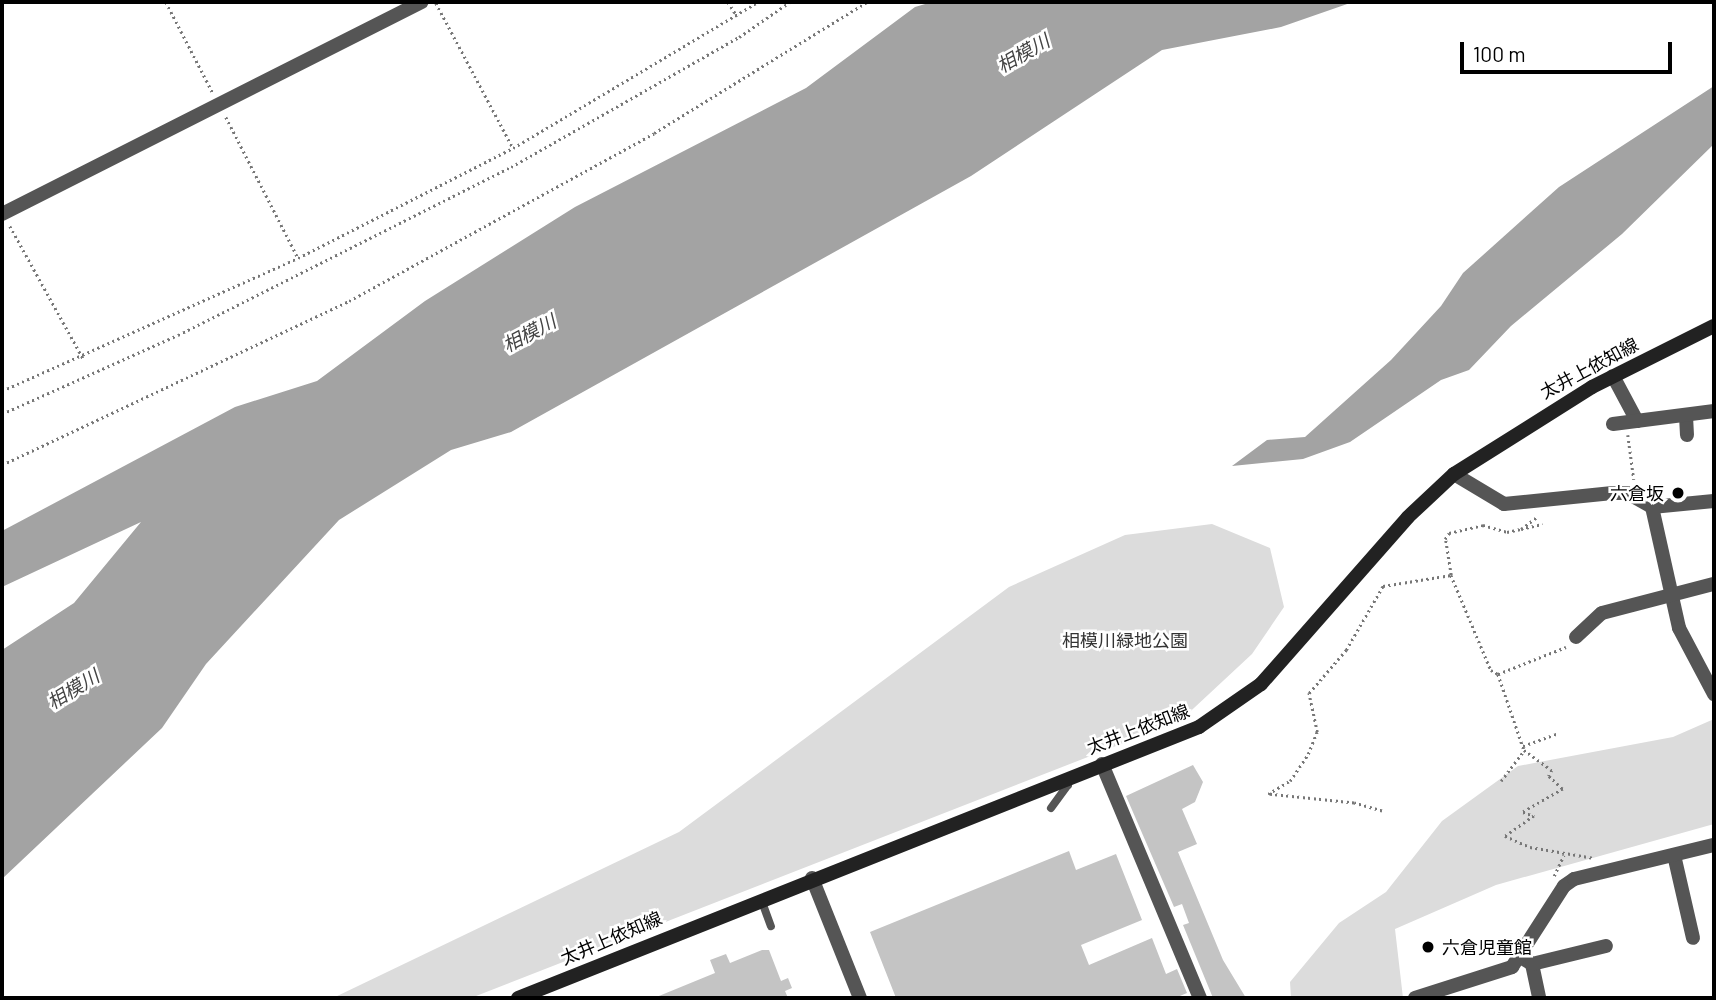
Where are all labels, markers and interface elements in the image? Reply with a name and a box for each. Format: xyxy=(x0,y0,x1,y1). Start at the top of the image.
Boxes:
scale bar xyxy=(1464,28,1676,72)
water label: 相模川 xyxy=(993,29,1053,77)
text: 100 m xyxy=(1473,41,1526,66)
water label: 相模川 xyxy=(498,310,560,356)
street label: 太井上依知線 xyxy=(1536,333,1642,403)
place label: 六倉坂 xyxy=(1610,482,1664,504)
marker: 六倉坂 xyxy=(1670,485,1686,501)
park label: 相模川緑地公園 xyxy=(1062,629,1188,651)
water label: 相模川 xyxy=(43,664,103,714)
street label: 太井上依知線 xyxy=(1084,700,1192,758)
street label: 太井上依知線 xyxy=(557,907,665,969)
place label: 六倉児童館 xyxy=(1442,936,1532,958)
marker: 六倉児童館 xyxy=(1420,939,1436,955)

